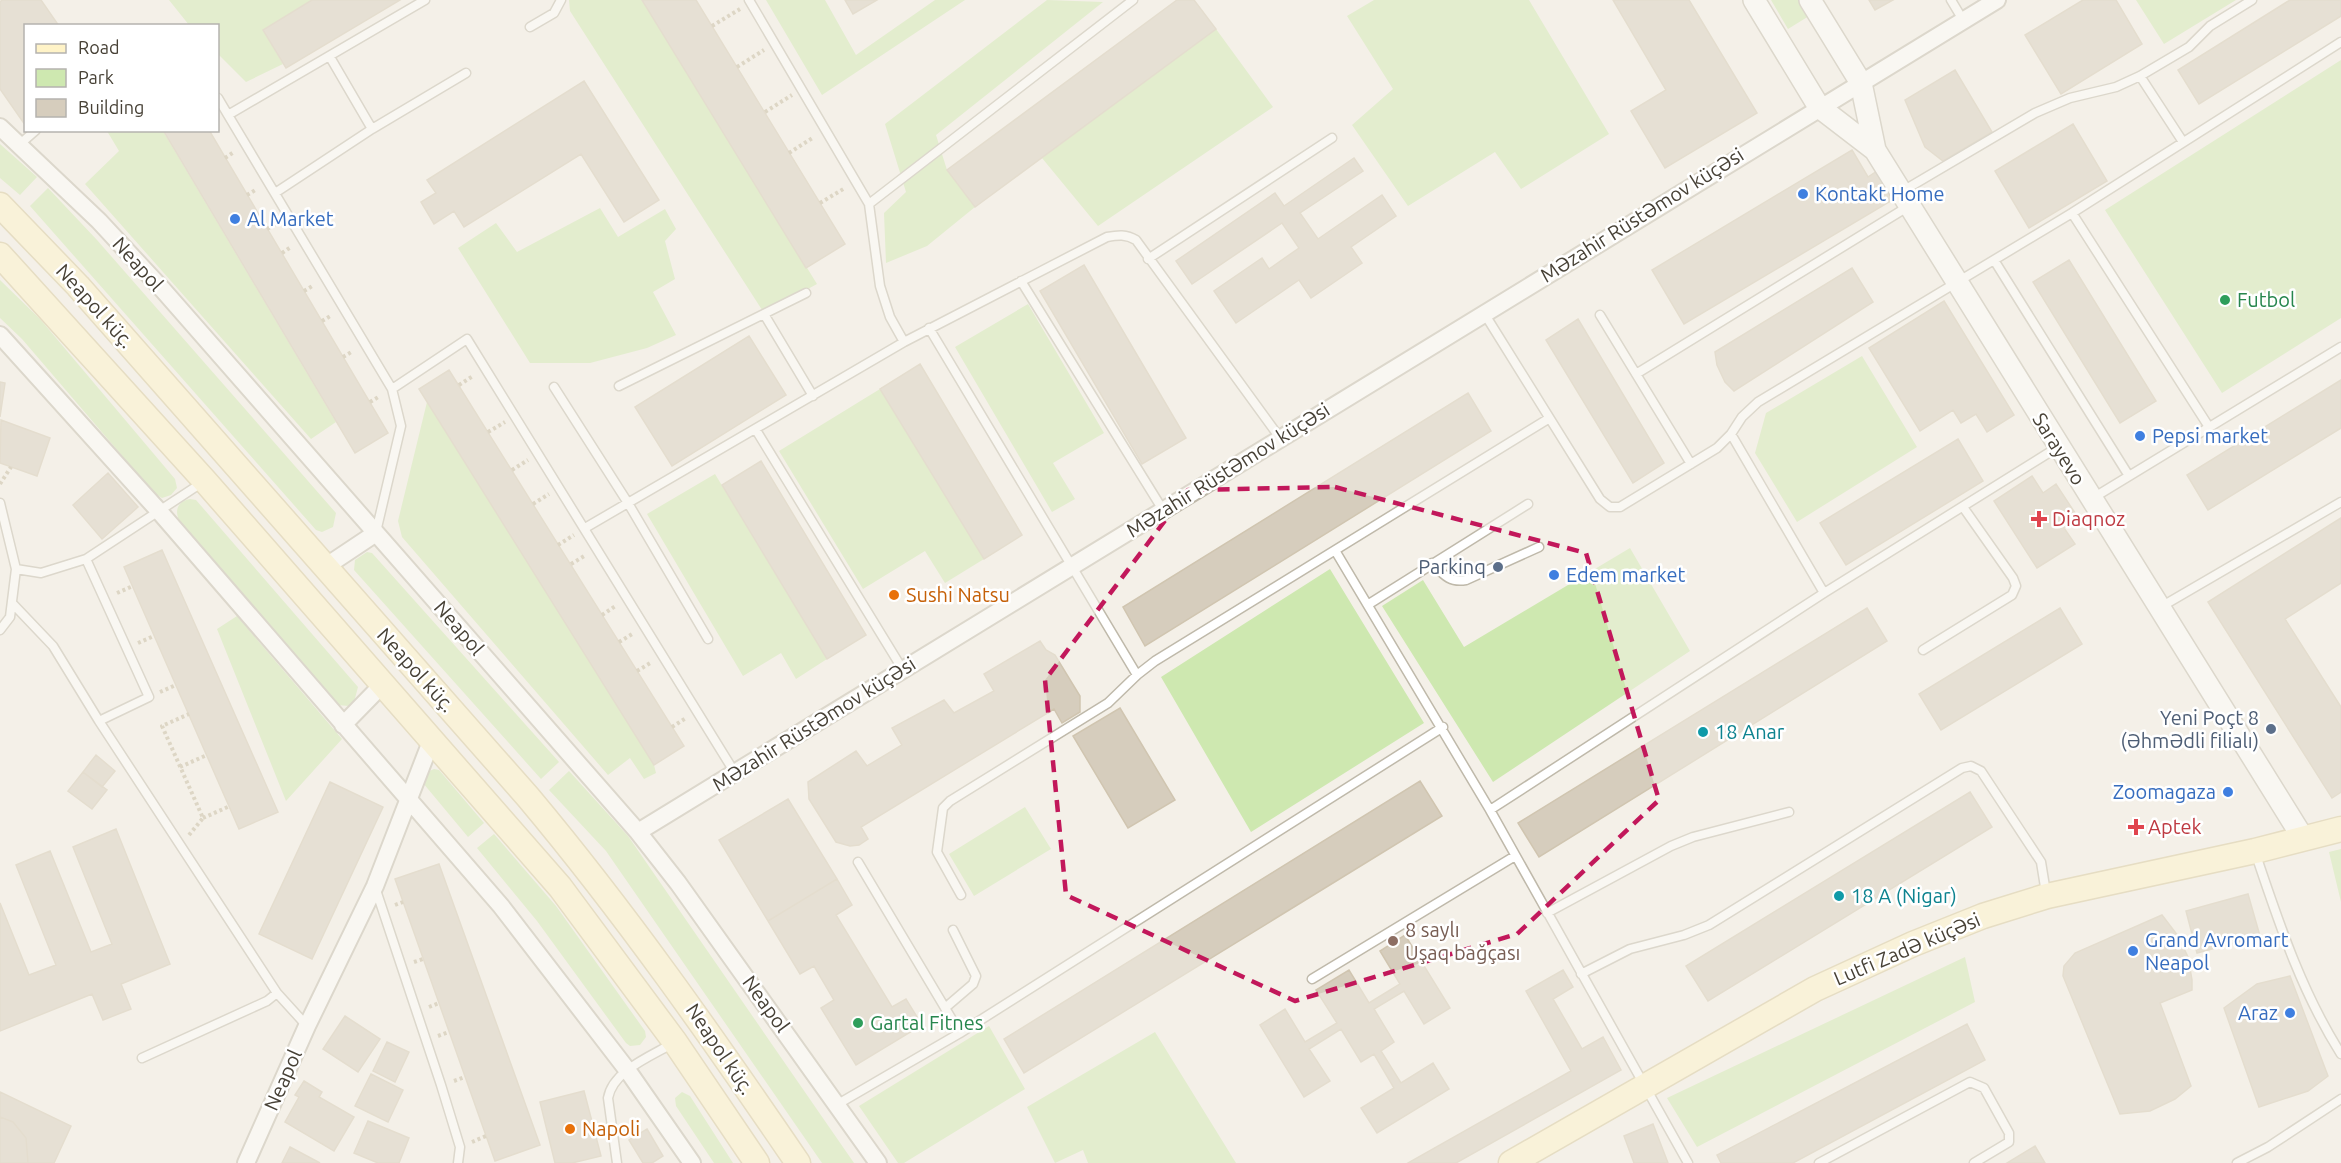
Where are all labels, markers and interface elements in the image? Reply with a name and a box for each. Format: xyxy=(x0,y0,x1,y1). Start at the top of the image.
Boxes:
legend xyxy=(24,24,219,132)
text: Road xyxy=(78,37,120,57)
text: Park xyxy=(78,67,114,87)
text: Building xyxy=(78,97,144,117)
street label: Məzahir Rüstəmov küçəsi xyxy=(1536,143,1748,287)
place label: Kontakt Home xyxy=(1815,182,1945,205)
marker: Kontakt Home xyxy=(1796,187,1810,201)
place label: Al Market xyxy=(247,207,334,230)
marker: Al Market xyxy=(228,212,242,226)
street label: Neapol xyxy=(108,232,168,295)
street label: Neapol küç. xyxy=(52,259,139,352)
place label: Futbol xyxy=(2237,288,2295,311)
marker: Futbol xyxy=(2218,293,2232,307)
street label: Məzahir Rüstəmov küçəsi xyxy=(1122,398,1334,542)
street label: Sarayevo xyxy=(2028,408,2091,489)
place label: Pepsi market xyxy=(2152,424,2268,447)
marker: Pepsi market xyxy=(2133,429,2147,443)
place label: Diaqnoz xyxy=(2052,507,2125,530)
marker: Diaqnoz xyxy=(2030,510,2048,528)
place label: Parkinq xyxy=(1418,555,1486,578)
marker: Parkinq xyxy=(1491,560,1505,574)
place label: Edem market xyxy=(1566,563,1686,586)
marker: Edem market xyxy=(1547,568,1561,582)
place label: Sushi Natsu xyxy=(906,583,1010,606)
marker: Sushi Natsu xyxy=(887,588,901,602)
street label: Neapol xyxy=(430,596,489,659)
street label: Neapol küç. xyxy=(373,623,460,716)
street label: Məzahir Rüstəmov küçəsi xyxy=(708,652,920,796)
place label: Yeni Poçt 8 (Əhmədli filialı) xyxy=(2120,706,2259,752)
place label: 18 Anar xyxy=(1715,720,1785,743)
marker: Yeni Poçt 8 (Əhmədli filialı) xyxy=(2264,722,2278,736)
marker: 18 Anar xyxy=(1696,725,1710,739)
place label: Zoomagaza xyxy=(2113,780,2216,803)
marker: Zoomagaza xyxy=(2221,785,2235,799)
place label: Aptek xyxy=(2148,815,2202,838)
marker: Aptek xyxy=(2129,820,2143,834)
place label: 18 A (Nigar) xyxy=(1851,884,1957,907)
marker: 18 A (Nigar) xyxy=(1832,889,1846,903)
street label: Lutfi Zadə küçəsi xyxy=(1830,907,1983,990)
place label: 8 saylı Uşaq bağçası xyxy=(1405,918,1520,964)
place label: Grand Avromart Neapol xyxy=(2145,928,2289,974)
marker: 8 saylı Uşaq bağçası xyxy=(1386,934,1400,948)
marker: Grand Avromart Neapol xyxy=(2126,944,2140,958)
street label: Neapol xyxy=(738,971,795,1036)
street label: Neapol küç. xyxy=(682,999,759,1099)
place label: Araz xyxy=(2238,1001,2278,1024)
marker: Araz xyxy=(2283,1006,2297,1020)
place label: Gartal Fitnes xyxy=(870,1011,983,1034)
marker: Gartal Fitnes xyxy=(851,1016,865,1030)
street label: Neapol xyxy=(259,1046,306,1114)
place label: Napoli xyxy=(582,1117,640,1140)
marker: Napoli xyxy=(563,1122,577,1136)

